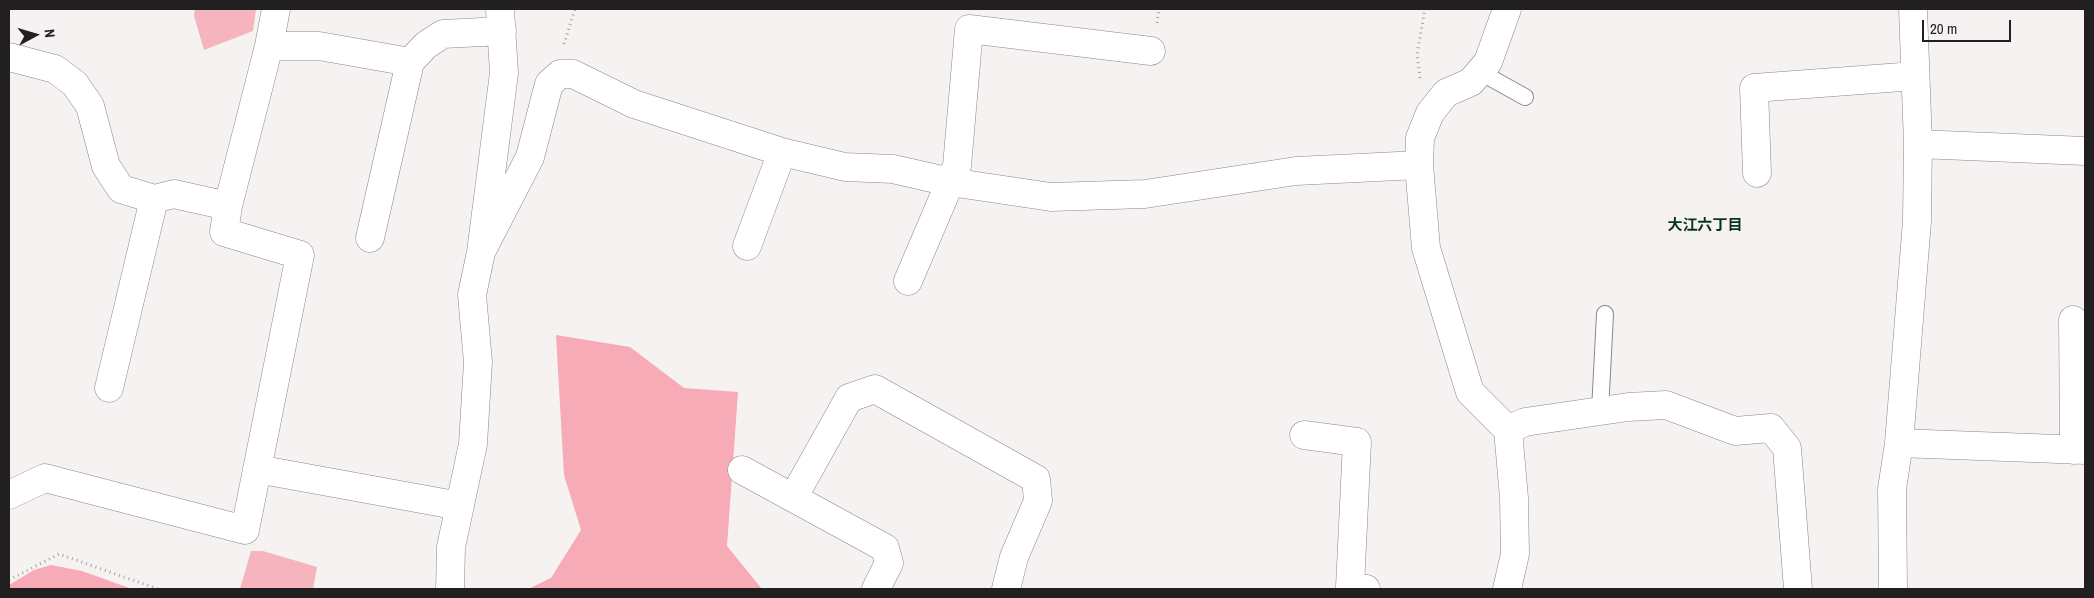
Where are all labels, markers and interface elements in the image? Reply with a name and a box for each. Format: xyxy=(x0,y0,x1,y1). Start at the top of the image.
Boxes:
north arrow xyxy=(10,10,60,60)
scale bar xyxy=(1924,10,2013,42)
text: 20 m xyxy=(1930,18,1957,39)
text: N xyxy=(41,28,59,38)
district label: 大江六丁目 xyxy=(1668,217,1742,235)

